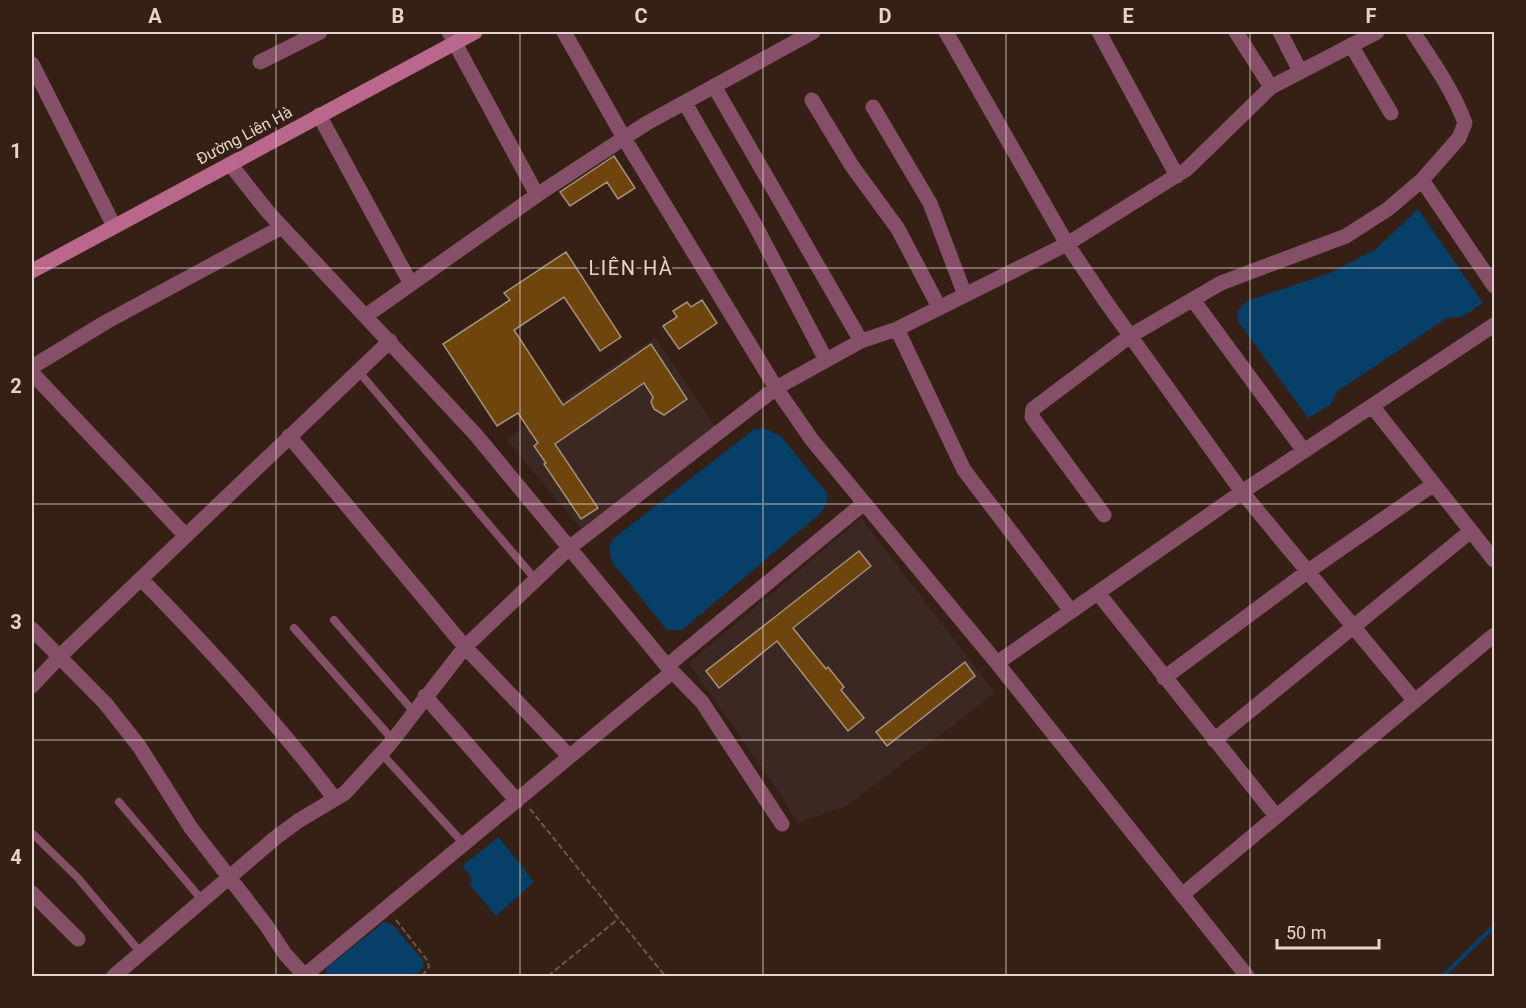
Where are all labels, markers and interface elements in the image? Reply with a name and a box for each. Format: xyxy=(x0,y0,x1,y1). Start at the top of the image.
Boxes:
text: A xyxy=(148,4,162,28)
text: B xyxy=(392,4,404,28)
text: C xyxy=(634,4,648,28)
text: D xyxy=(879,4,892,28)
text: E xyxy=(1122,4,1134,28)
text: F xyxy=(1366,4,1377,28)
street label: Đường Liên Hà xyxy=(193,102,295,169)
text: 1 xyxy=(10,139,22,163)
district label: LIÊN HÀ xyxy=(589,256,673,280)
text: 2 xyxy=(10,374,22,398)
text: 3 xyxy=(10,610,22,634)
text: 4 xyxy=(10,845,22,869)
scale bar xyxy=(1277,912,1379,950)
text: 50 m xyxy=(1286,922,1326,943)

